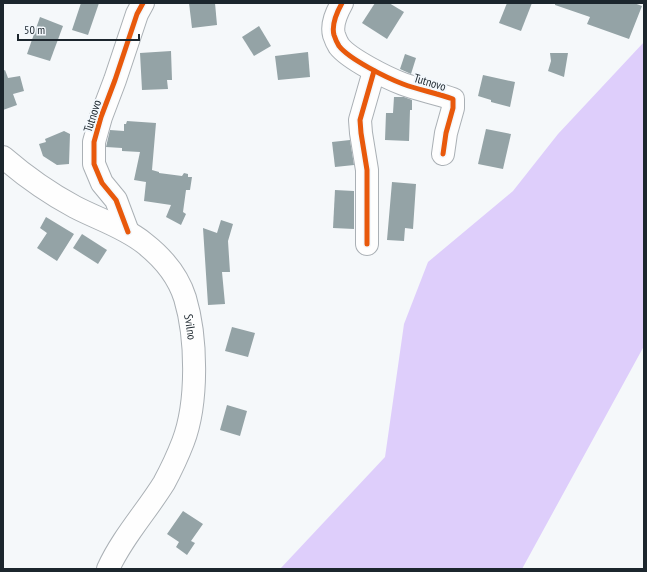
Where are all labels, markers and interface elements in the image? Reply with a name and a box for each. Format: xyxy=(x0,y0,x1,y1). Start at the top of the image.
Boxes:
scale bar xyxy=(18,16,139,42)
text: 50 m xyxy=(24,22,45,37)
street label: Tutnovo xyxy=(412,70,448,94)
street label: Tutnovo xyxy=(80,98,104,134)
street label: Svilno xyxy=(182,313,200,340)

